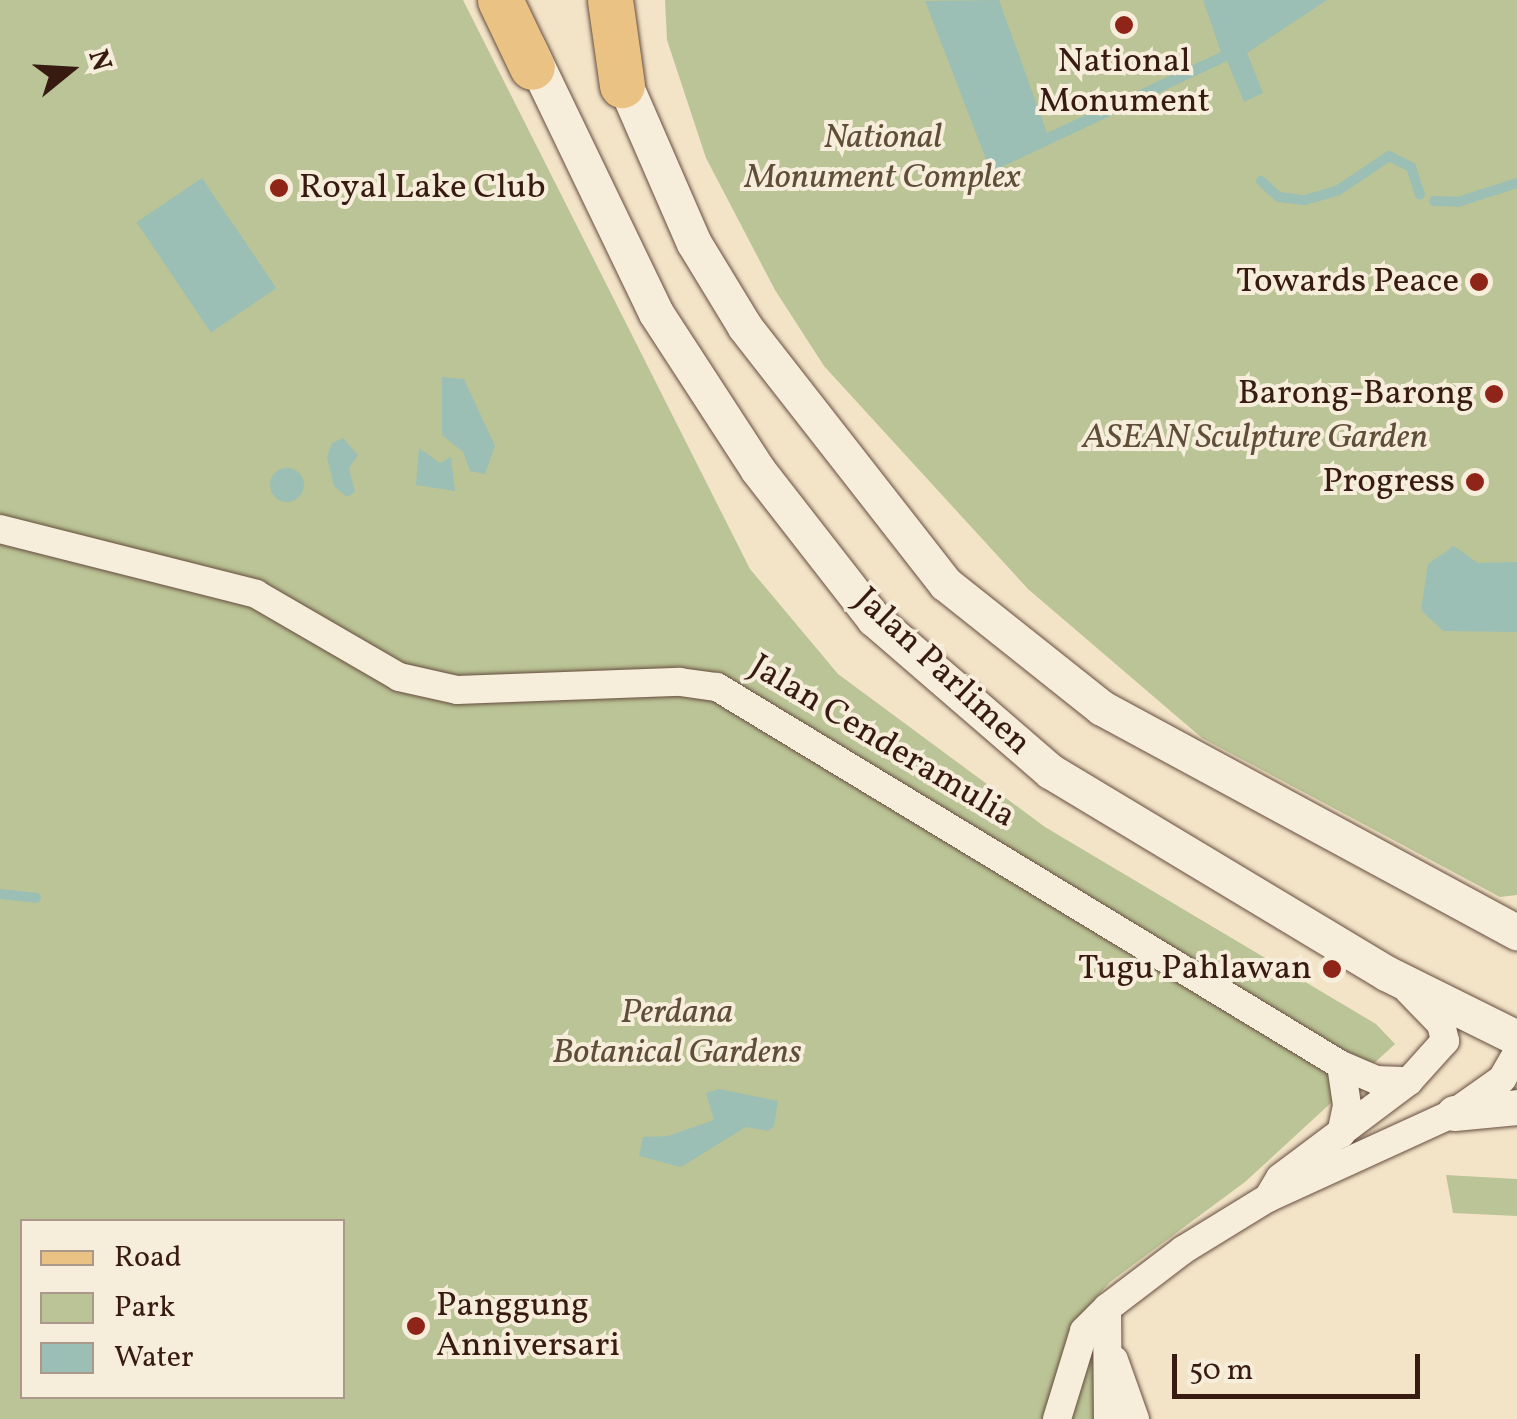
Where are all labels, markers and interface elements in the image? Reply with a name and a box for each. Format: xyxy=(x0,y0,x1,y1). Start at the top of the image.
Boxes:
marker: National Monument xyxy=(1113,14,1135,36)
north arrow xyxy=(20,20,120,120)
place label: National Monument xyxy=(1038,41,1210,123)
text: N xyxy=(77,45,121,76)
park label: National Monument Complex xyxy=(745,117,1021,199)
place label: Royal Lake Club xyxy=(299,167,546,209)
marker: Royal Lake Club xyxy=(268,177,290,199)
place label: Towards Peace xyxy=(1236,261,1459,303)
marker: Towards Peace xyxy=(1468,271,1490,293)
place label: Barong-Barong xyxy=(1238,373,1474,415)
marker: Barong-Barong xyxy=(1483,383,1505,405)
park label: ASEAN Sculpture Garden xyxy=(1082,417,1428,459)
place label: Progress xyxy=(1322,461,1455,503)
marker: Progress xyxy=(1464,471,1486,493)
street label: Jalan Parlimen xyxy=(845,579,1039,765)
street label: Jalan Cenderamulia xyxy=(741,646,1023,838)
place label: Tugu Pahlawan xyxy=(1078,948,1312,990)
marker: Tugu Pahlawan xyxy=(1321,958,1343,980)
park label: Perdana Botanical Gardens xyxy=(552,992,802,1074)
legend xyxy=(20,1219,345,1399)
text: Road xyxy=(114,1237,182,1279)
place label: Panggung Anniversari xyxy=(436,1285,620,1367)
text: Park xyxy=(114,1287,175,1329)
marker: Panggung Anniversari xyxy=(405,1315,427,1337)
scale bar xyxy=(1177,1334,1424,1396)
text: Water xyxy=(114,1337,194,1379)
text: 50 m xyxy=(1189,1350,1253,1392)

